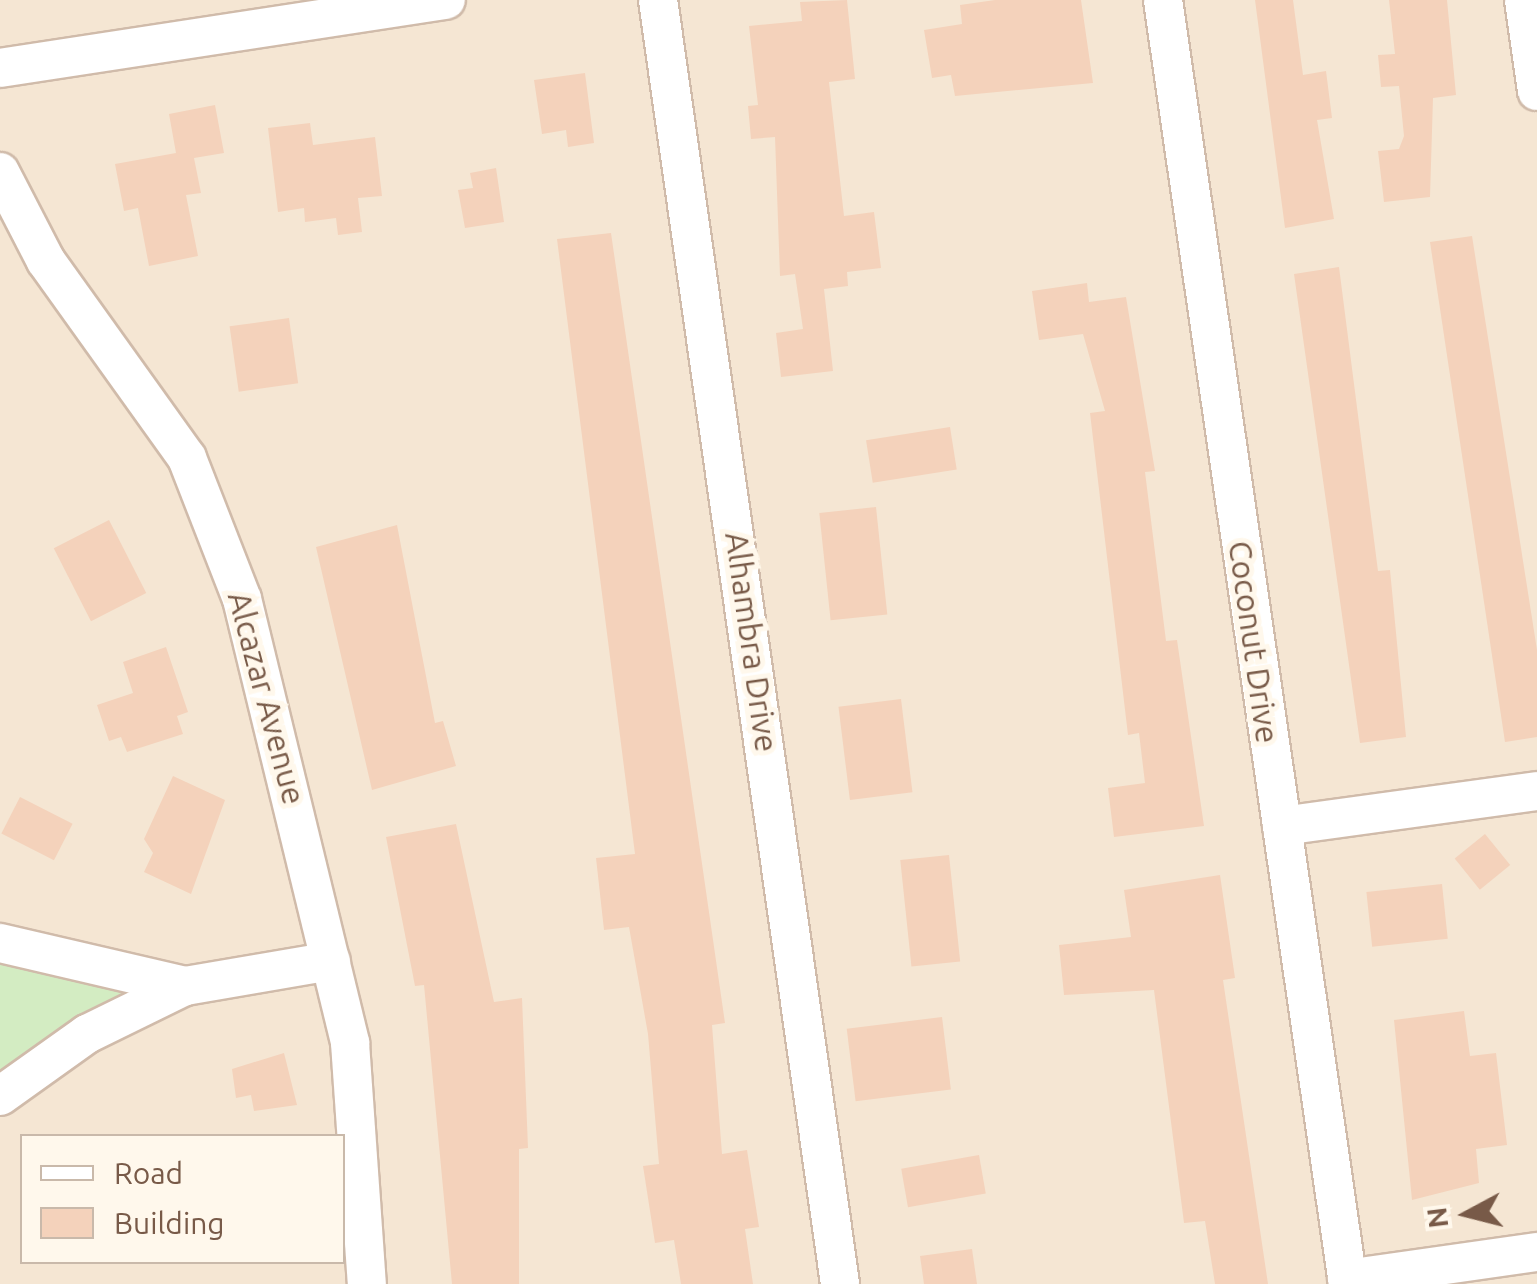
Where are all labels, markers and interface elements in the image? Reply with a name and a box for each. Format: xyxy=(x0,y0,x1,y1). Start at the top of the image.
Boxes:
street label: Alhambra Drive xyxy=(718,530,786,754)
street label: Coconut Drive xyxy=(1221,538,1287,746)
street label: Alcazar Avenue xyxy=(220,587,314,809)
legend xyxy=(20,1134,345,1264)
text: Road xyxy=(114,1156,183,1190)
north arrow xyxy=(1417,1164,1517,1264)
text: N xyxy=(1420,1205,1453,1230)
text: Building xyxy=(114,1206,225,1240)

